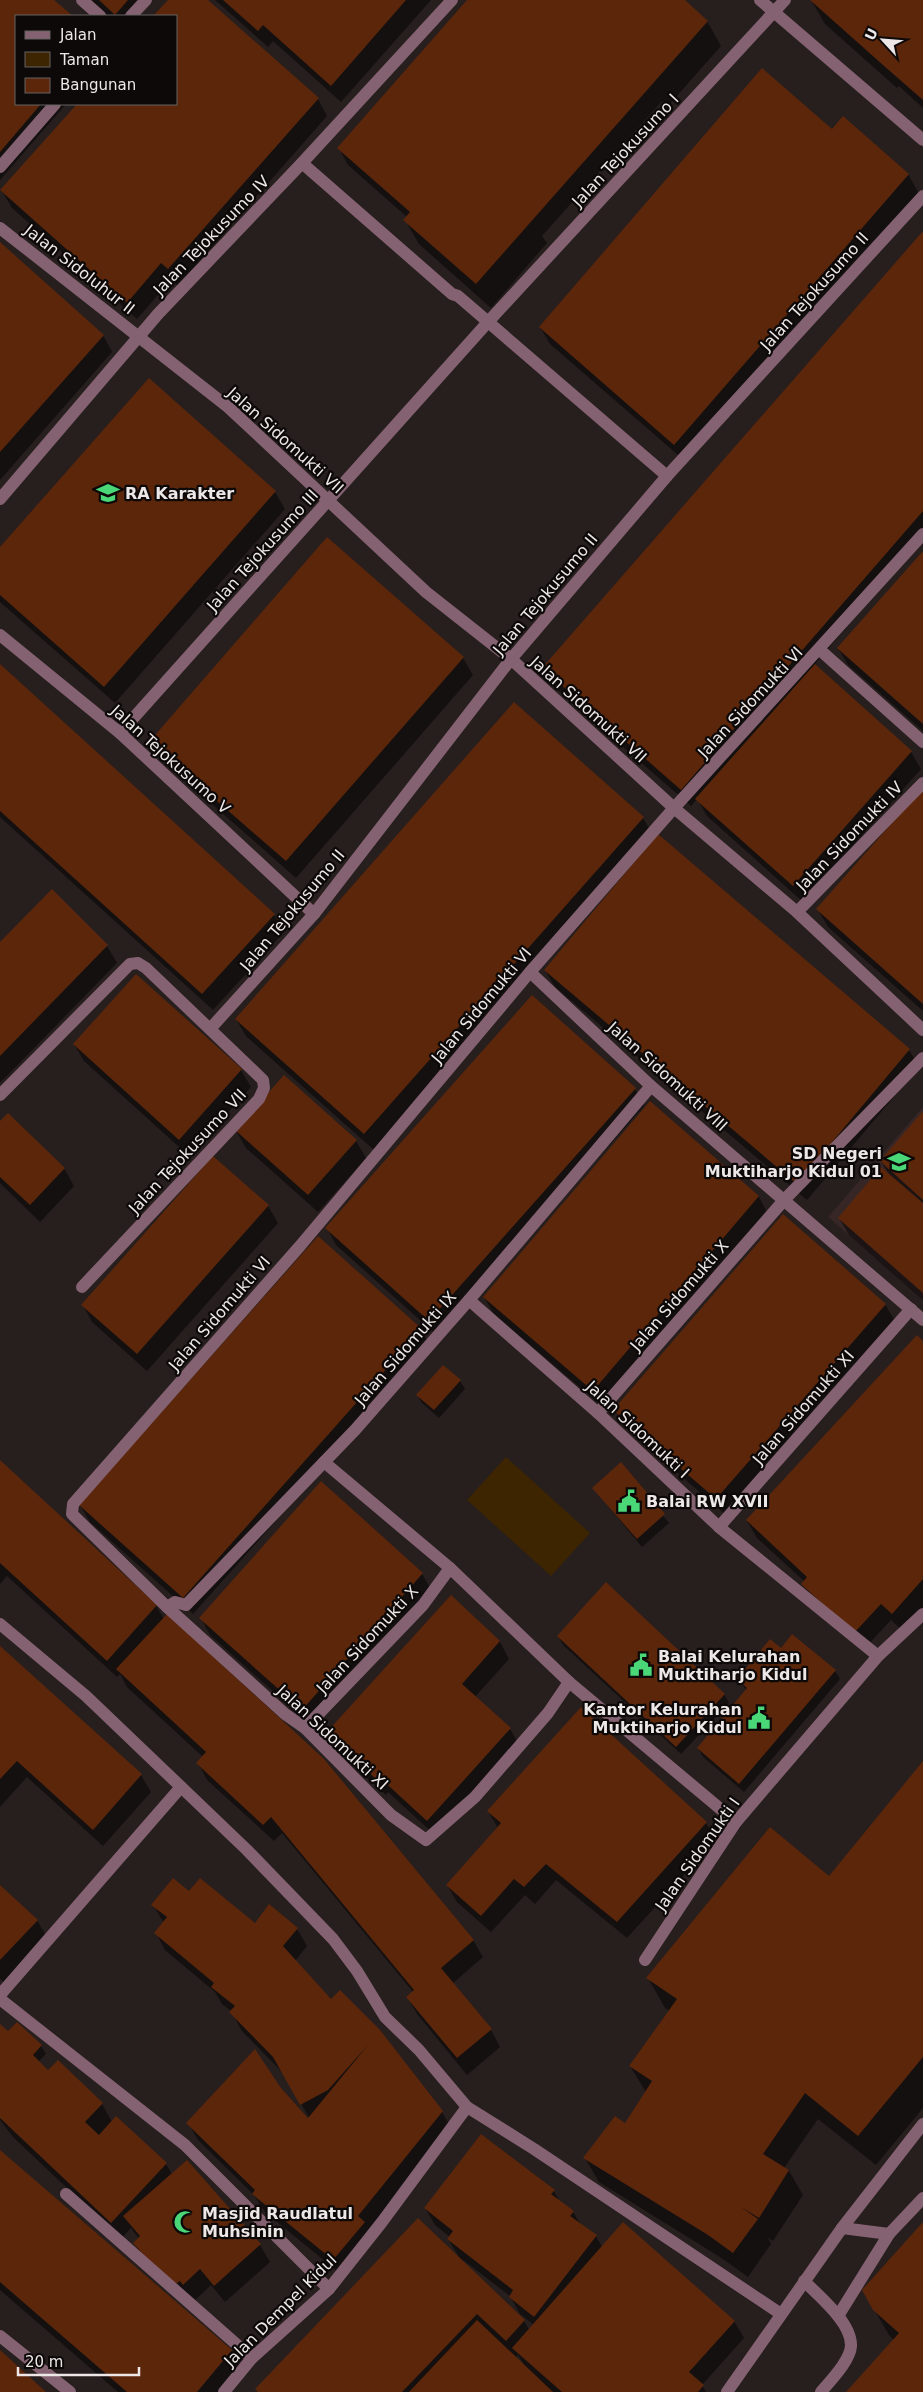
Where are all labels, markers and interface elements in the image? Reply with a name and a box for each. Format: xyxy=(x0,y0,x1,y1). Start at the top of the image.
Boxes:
legend xyxy=(15,15,178,105)
north arrow xyxy=(858,15,908,65)
text: Jalan xyxy=(59,26,96,44)
text: U xyxy=(862,26,881,43)
text: Taman xyxy=(59,51,109,69)
text: Bangunan xyxy=(60,76,136,94)
street label: Jalan Tejokusumo I xyxy=(567,90,683,212)
street label: Jalan Tejokusumo IV xyxy=(149,172,273,300)
street label: Jalan Sidoluhur II xyxy=(20,220,139,318)
street label: Jalan Tejokusumo II xyxy=(756,228,872,355)
street label: Jalan Sidomukti VII xyxy=(223,383,348,498)
school or university icon: RA Karakter xyxy=(95,480,121,506)
place label: RA Karakter xyxy=(125,484,234,503)
street label: Jalan Tejokusumo III xyxy=(202,486,322,616)
street label: Jalan Tejokusumo II xyxy=(488,530,602,660)
street label: Jalan Sidomukti VI xyxy=(693,643,807,763)
street label: Jalan Sidomukti VII xyxy=(526,652,651,767)
street label: Jalan Tejokusumo V xyxy=(106,700,234,818)
street label: Jalan Sidomukti IV xyxy=(791,778,907,896)
street label: Jalan Tejokusumo II xyxy=(235,846,349,976)
street label: Jalan Sidomukti VI xyxy=(427,944,535,1068)
street label: Jalan Sidomukti VIII xyxy=(603,1017,731,1135)
street label: Jalan Tejokusumo VII xyxy=(124,1085,250,1218)
place label: SD Negeri Muktiharjo Kidul 01 xyxy=(705,1144,882,1181)
school or university icon: SD Negeri Muktiharjo Kidul 01 xyxy=(886,1149,912,1175)
street label: Jalan Sidomukti X xyxy=(626,1236,733,1355)
street label: Jalan Sidomukti VI xyxy=(164,1252,274,1375)
street label: Jalan Sidomukti IX xyxy=(350,1287,460,1410)
street label: Jalan Sidomukti XI xyxy=(748,1346,858,1469)
street label: Jalan Sidomukti I xyxy=(581,1376,693,1482)
public building icon: Balai RW XVII xyxy=(616,1488,642,1514)
place label: Balai RW XVII xyxy=(646,1492,769,1511)
street label: Jalan Sidomukti X xyxy=(312,1582,422,1698)
place label: Balai Kelurahan Muktiharjo Kidul xyxy=(658,1647,807,1684)
public building icon: Balai Kelurahan Muktiharjo Kidul xyxy=(628,1652,654,1678)
street label: Jalan Sidomukti XI xyxy=(272,1680,392,1794)
place label: Kantor Kelurahan Muktiharjo Kidul xyxy=(583,1700,742,1737)
public building icon: Kantor Kelurahan Muktiharjo Kidul xyxy=(746,1705,772,1731)
street label: Jalan Sidomukti I xyxy=(651,1794,744,1915)
place label: Masjid Raudlatul Muhsinin xyxy=(202,2204,353,2241)
mosque icon: Masjid Raudlatul Muhsinin xyxy=(172,2209,198,2235)
street label: Jalan Dempel Kidul xyxy=(220,2250,340,2371)
scale bar xyxy=(18,2344,139,2376)
text: 20 m xyxy=(25,2353,63,2371)

